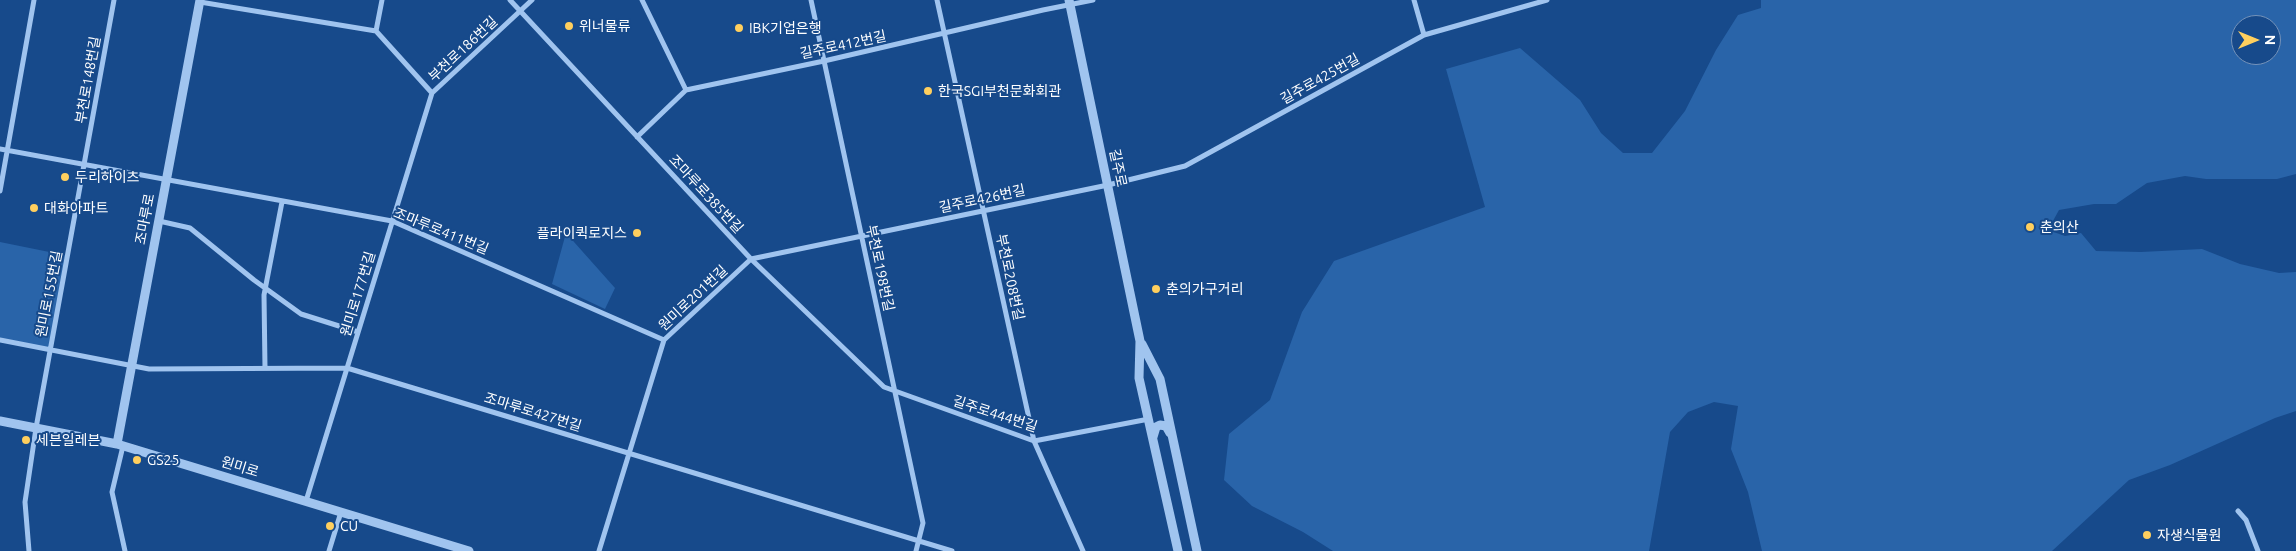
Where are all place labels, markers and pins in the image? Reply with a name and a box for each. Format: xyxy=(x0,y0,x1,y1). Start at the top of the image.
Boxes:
place label: 위너물류 xyxy=(579,18,631,34)
marker: 위너물류 xyxy=(563,20,575,32)
place label: IBK기업은행 xyxy=(749,20,822,36)
marker: IBK기업은행 xyxy=(733,22,745,34)
place label: 한국SGI부천문화회관 xyxy=(938,83,1061,99)
marker: 한국SGI부천문화회관 xyxy=(922,85,934,97)
place label: 두리하이츠 xyxy=(75,169,139,185)
marker: 두리하이츠 xyxy=(59,171,71,183)
place label: 대화아파트 xyxy=(44,200,108,216)
marker: 대화아파트 xyxy=(28,202,40,214)
place label: 춘의산 xyxy=(2040,219,2079,235)
marker: 춘의산 xyxy=(2024,221,2036,233)
place label: 플라이퀵로지스 xyxy=(537,225,627,241)
marker: 플라이퀵로지스 xyxy=(631,227,643,239)
place label: 춘의가구거리 xyxy=(1166,281,1243,297)
marker: 춘의가구거리 xyxy=(1150,283,1162,295)
place label: 세븐일레븐 xyxy=(36,432,100,448)
marker: 세븐일레븐 xyxy=(20,434,32,446)
place label: GS25 xyxy=(147,452,179,468)
marker: GS25 xyxy=(131,454,143,466)
place label: CU xyxy=(340,518,358,534)
marker: CU xyxy=(324,520,336,532)
place label: 자생식물원 xyxy=(2157,527,2221,543)
marker: 자생식물원 xyxy=(2141,529,2153,541)

